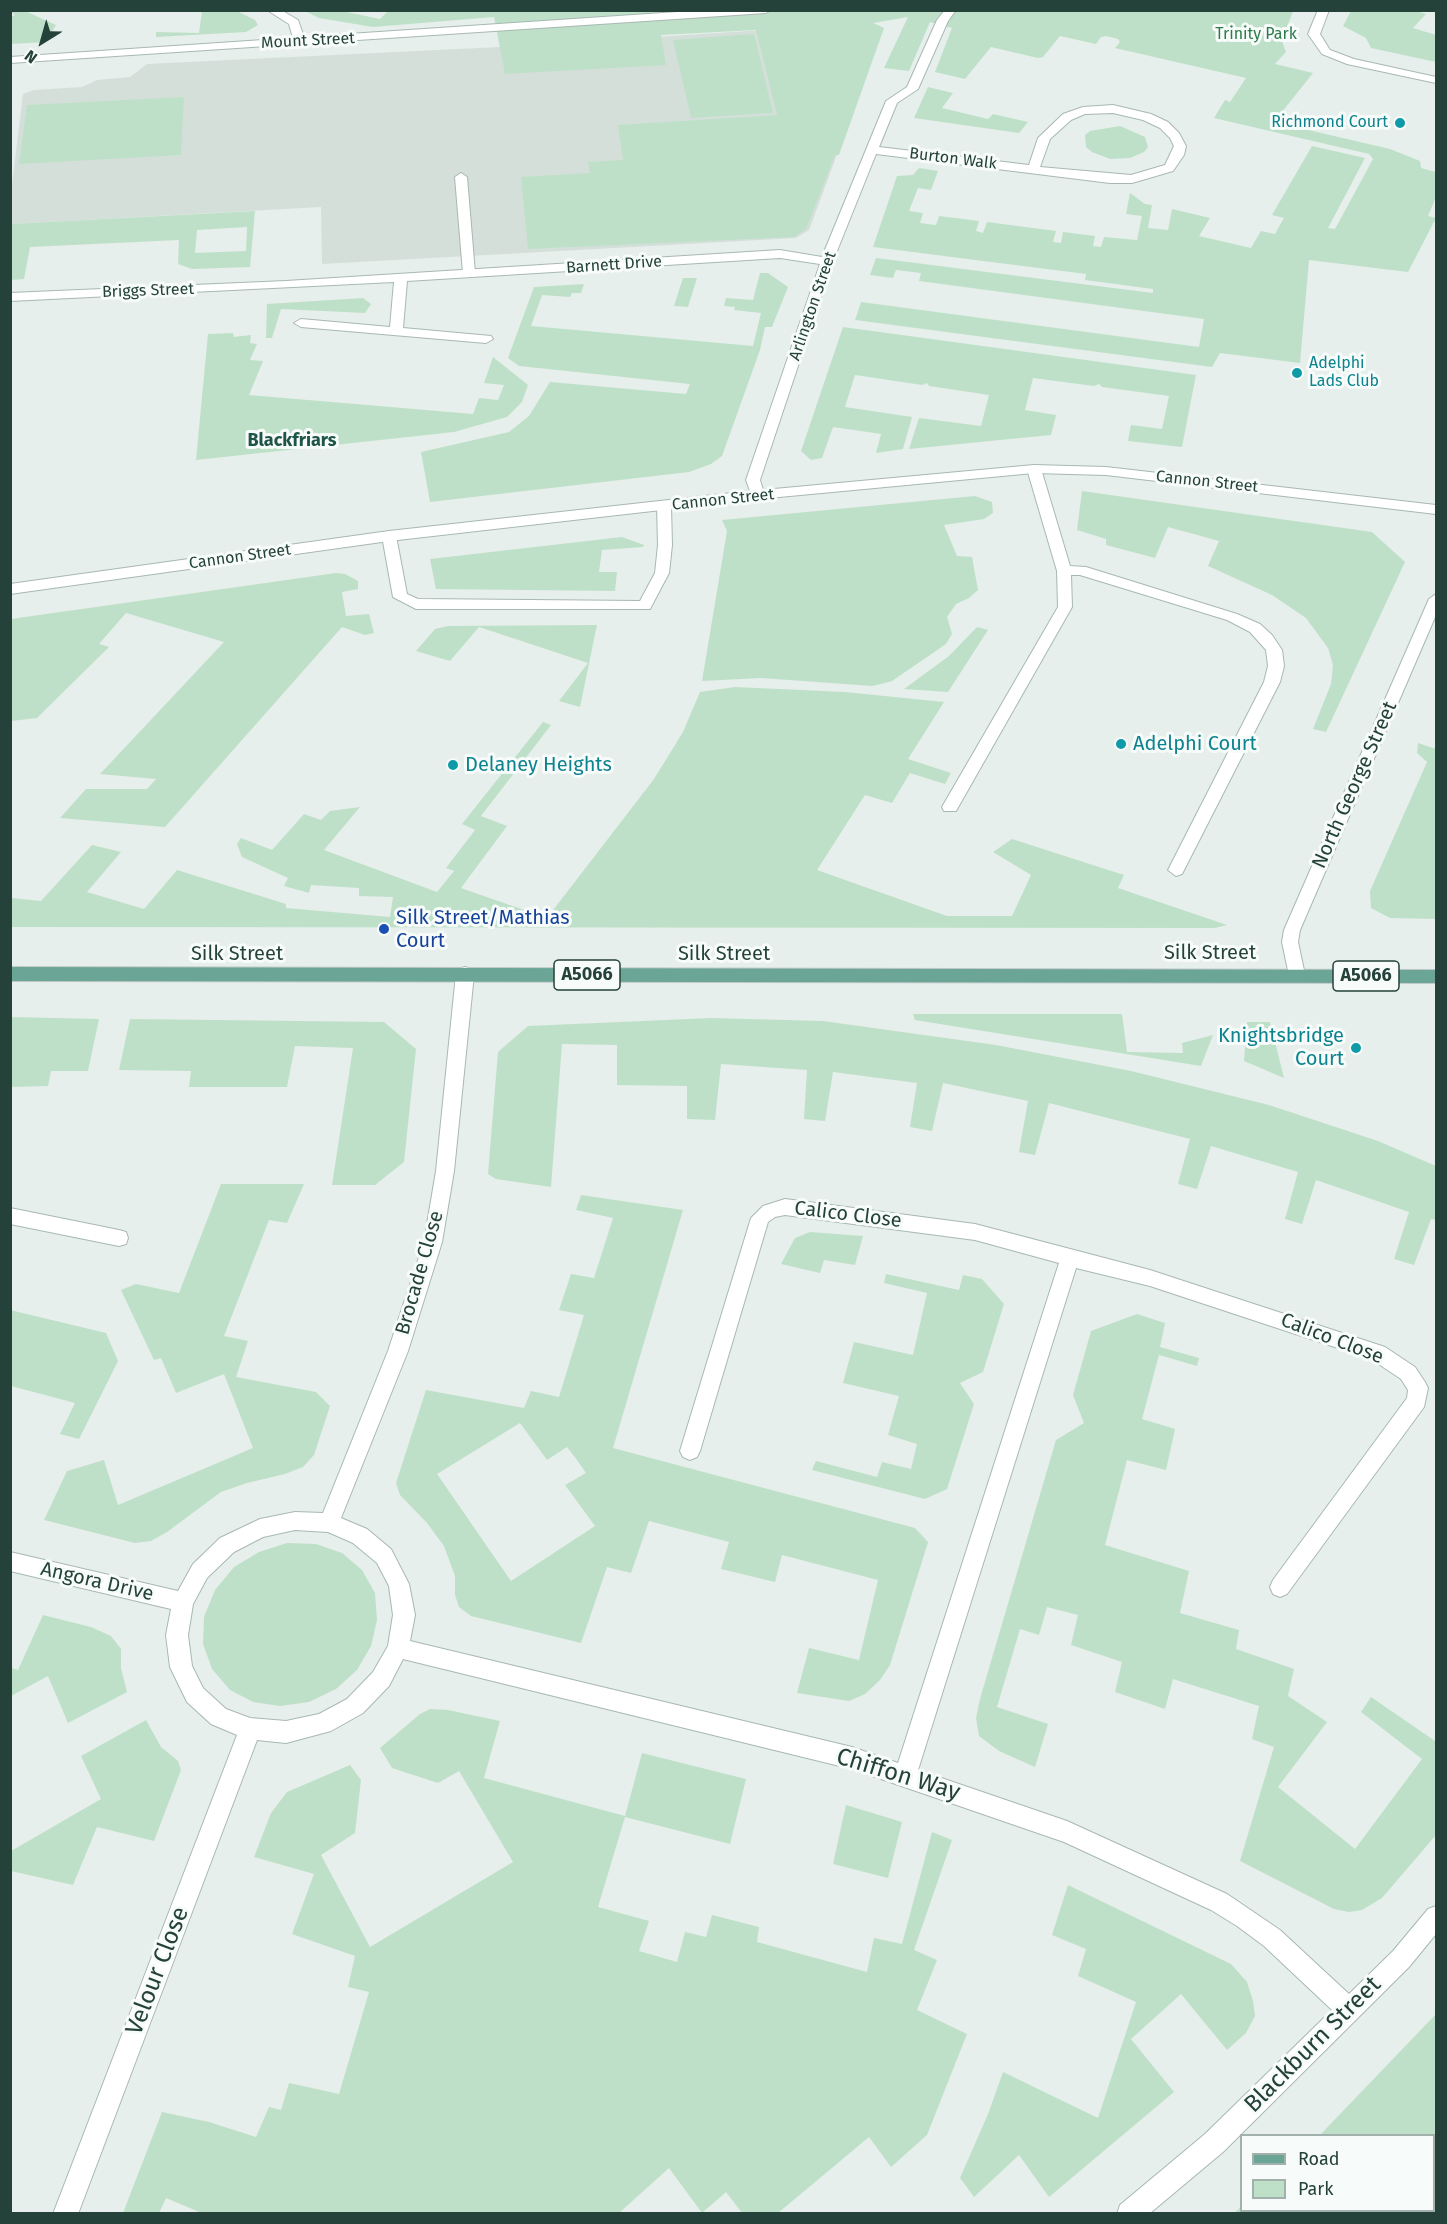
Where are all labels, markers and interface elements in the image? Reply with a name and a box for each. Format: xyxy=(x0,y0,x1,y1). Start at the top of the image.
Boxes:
north arrow xyxy=(12,12,72,72)
park label: Trinity Park xyxy=(1215,25,1297,45)
street label: Mount Street xyxy=(261,29,355,53)
text: N xyxy=(21,46,41,68)
place label: Richmond Court xyxy=(1271,113,1388,133)
marker: Richmond Court xyxy=(1393,116,1407,130)
street label: Burton Walk xyxy=(908,144,998,174)
street label: Arlington Street xyxy=(785,249,841,363)
street label: Barnett Drive xyxy=(565,252,663,278)
street label: Briggs Street xyxy=(102,280,194,302)
place label: Adelphi Lads Club xyxy=(1309,354,1379,392)
marker: Adelphi Lads Club xyxy=(1290,366,1304,380)
district label: Blackfriars xyxy=(247,430,337,452)
street label: Cannon Street xyxy=(1155,467,1259,497)
street label: Cannon Street xyxy=(671,485,775,515)
street label: Cannon Street xyxy=(188,540,292,574)
street label: North George Street xyxy=(1307,698,1403,872)
place label: Adelphi Court xyxy=(1133,732,1257,756)
marker: Adelphi Court xyxy=(1114,737,1128,751)
place label: Delaney Heights xyxy=(465,753,612,777)
marker: Delaney Heights xyxy=(446,758,460,772)
place label: Silk Street/Mathias Court xyxy=(396,906,570,953)
marker: Silk Street/Mathias Court xyxy=(377,922,391,936)
street label: Silk Street xyxy=(1164,941,1256,965)
street label: Silk Street xyxy=(191,942,283,966)
street label: Silk Street xyxy=(678,942,770,966)
road number: A5066 xyxy=(554,960,620,990)
road number: A5066 xyxy=(1333,961,1399,991)
place label: Knightsbridge Court xyxy=(1218,1024,1344,1071)
marker: Knightsbridge Court xyxy=(1349,1041,1363,1055)
street label: Calico Close xyxy=(793,1197,903,1233)
street label: Brocade Close xyxy=(391,1208,449,1338)
street label: Calico Close xyxy=(1277,1308,1387,1370)
street label: Angora Drive xyxy=(38,1557,156,1607)
street label: Chiffon Way xyxy=(833,1743,963,1807)
street label: Velour Close xyxy=(120,1903,196,2039)
street label: Blackburn Street xyxy=(1239,1971,1387,2119)
legend xyxy=(1240,2134,1435,2212)
text: Road xyxy=(1298,2148,1340,2170)
text: Park xyxy=(1298,2178,1333,2200)

